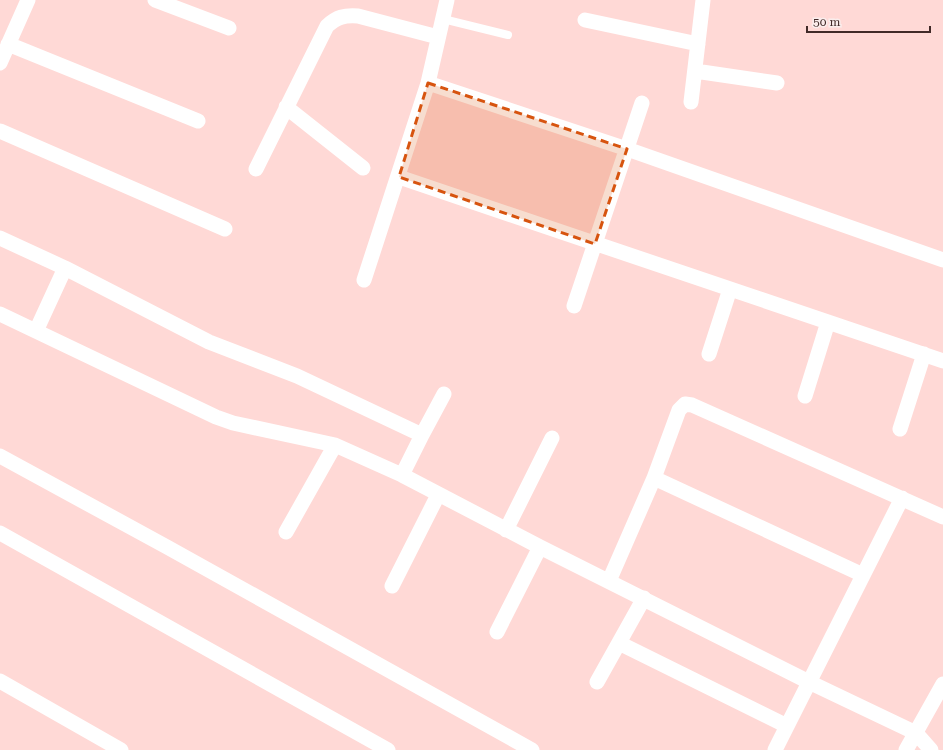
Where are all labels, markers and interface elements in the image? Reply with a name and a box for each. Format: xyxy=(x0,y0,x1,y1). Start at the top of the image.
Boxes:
scale bar xyxy=(807,8,930,34)
text: 50 m xyxy=(813,15,840,29)

